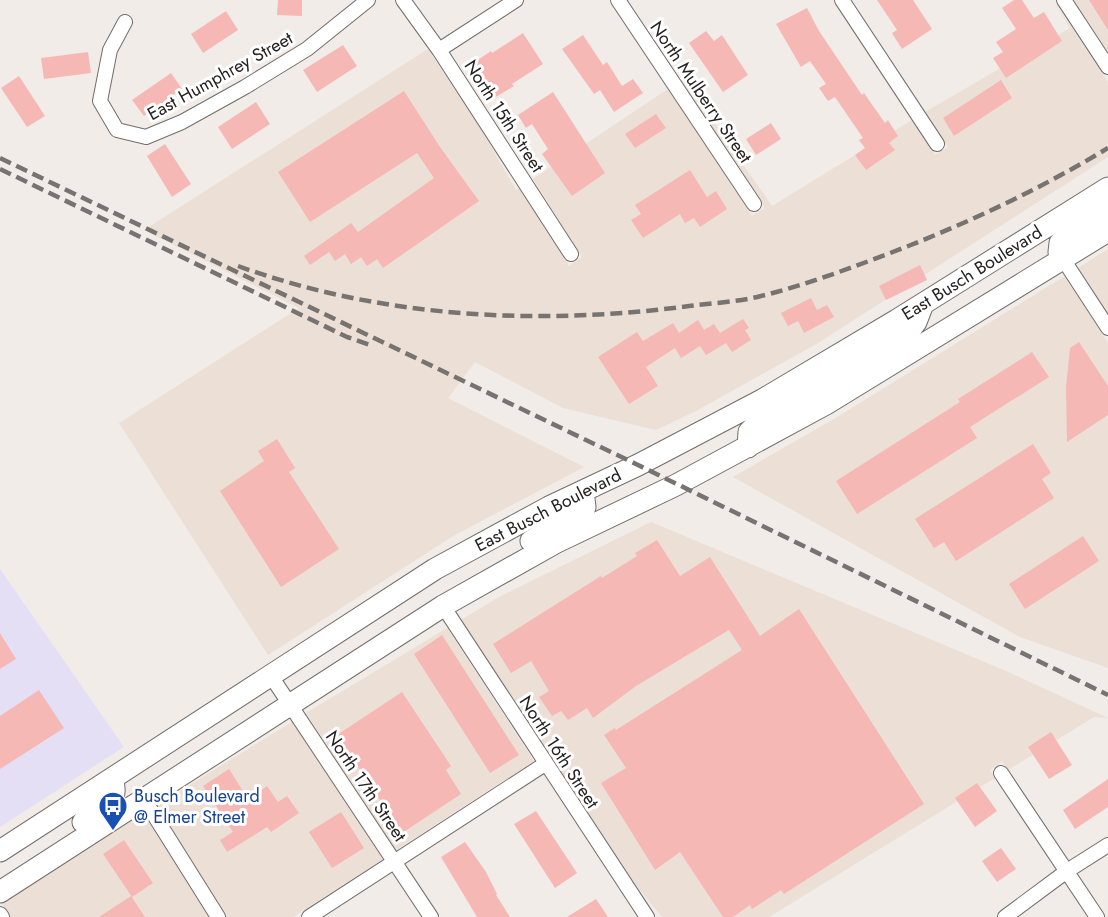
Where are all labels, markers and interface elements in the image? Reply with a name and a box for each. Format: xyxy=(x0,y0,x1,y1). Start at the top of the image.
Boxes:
street label: North Mulberry Street xyxy=(644,16,759,169)
street label: East Humphrey Street xyxy=(143,25,298,127)
street label: North 15th Street xyxy=(458,55,551,178)
street label: East Busch Boulevard xyxy=(897,219,1047,327)
street label: East Busch Boulevard xyxy=(470,462,626,558)
street label: North 16th Street xyxy=(513,691,606,814)
street label: North 17th Street xyxy=(319,725,413,847)
place label: Busch Boulevard @ Elmer Street xyxy=(134,783,260,830)
bus stop icon: Busch Boulevard @ Elmer Street xyxy=(97,790,129,832)

